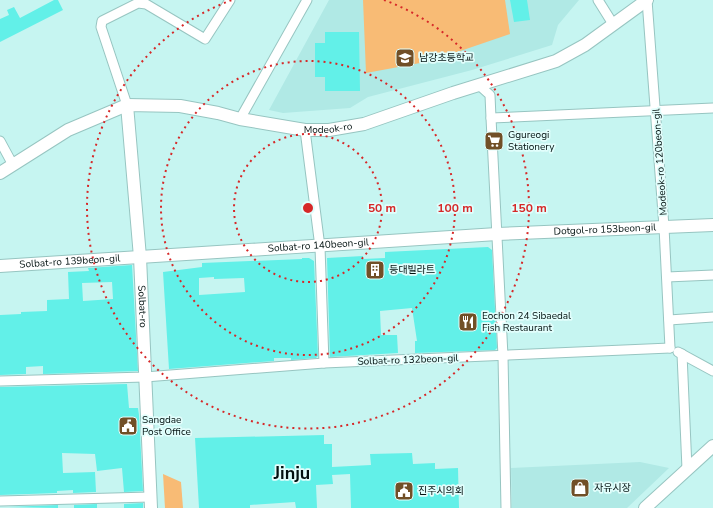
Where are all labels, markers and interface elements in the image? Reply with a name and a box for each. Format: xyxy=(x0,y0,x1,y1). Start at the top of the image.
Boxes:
school or university icon: 남강초등학교 xyxy=(394,47,416,69)
place label: 남강초등학교 xyxy=(419,51,474,65)
street label: Modeok-ro 120beon-gil xyxy=(649,108,671,216)
street label: Modeok-ro xyxy=(304,119,354,137)
place label: Ggureogi Stationery xyxy=(508,128,555,154)
supermarket icon: Ggureogi Stationery xyxy=(483,130,505,152)
text: 50 m xyxy=(368,200,396,216)
text: 100 m xyxy=(437,200,473,216)
text: 150 m xyxy=(511,200,547,216)
centre of rings xyxy=(301,201,315,215)
street label: Dotgol-ro 153beon-gil xyxy=(553,220,656,239)
street label: Solbat-ro 140beon-gil xyxy=(267,235,369,256)
street label: Solbat-ro 139beon-gil xyxy=(19,251,121,272)
building icon: 등대빌라트 xyxy=(364,259,386,281)
place label: 등대빌라트 xyxy=(389,263,435,277)
street label: Solbat-ro xyxy=(134,285,150,328)
place label: Eochon 24 Sibaedal Fish Restaurant xyxy=(482,309,571,335)
restaurant icon: Eochon 24 Sibaedal Fish Restaurant xyxy=(457,311,479,333)
street label: Solbat-ro 132beon-gil xyxy=(357,351,459,369)
place label: Sangdae Post Office xyxy=(142,413,191,439)
public building icon: Sangdae Post Office xyxy=(117,415,139,437)
district label: Jinju xyxy=(273,461,310,485)
shop icon: 자유시장 xyxy=(569,477,591,499)
public building icon: 진주시의회 xyxy=(393,480,415,502)
place label: 자유시장 xyxy=(594,481,631,495)
place label: 진주시의회 xyxy=(418,484,464,498)

